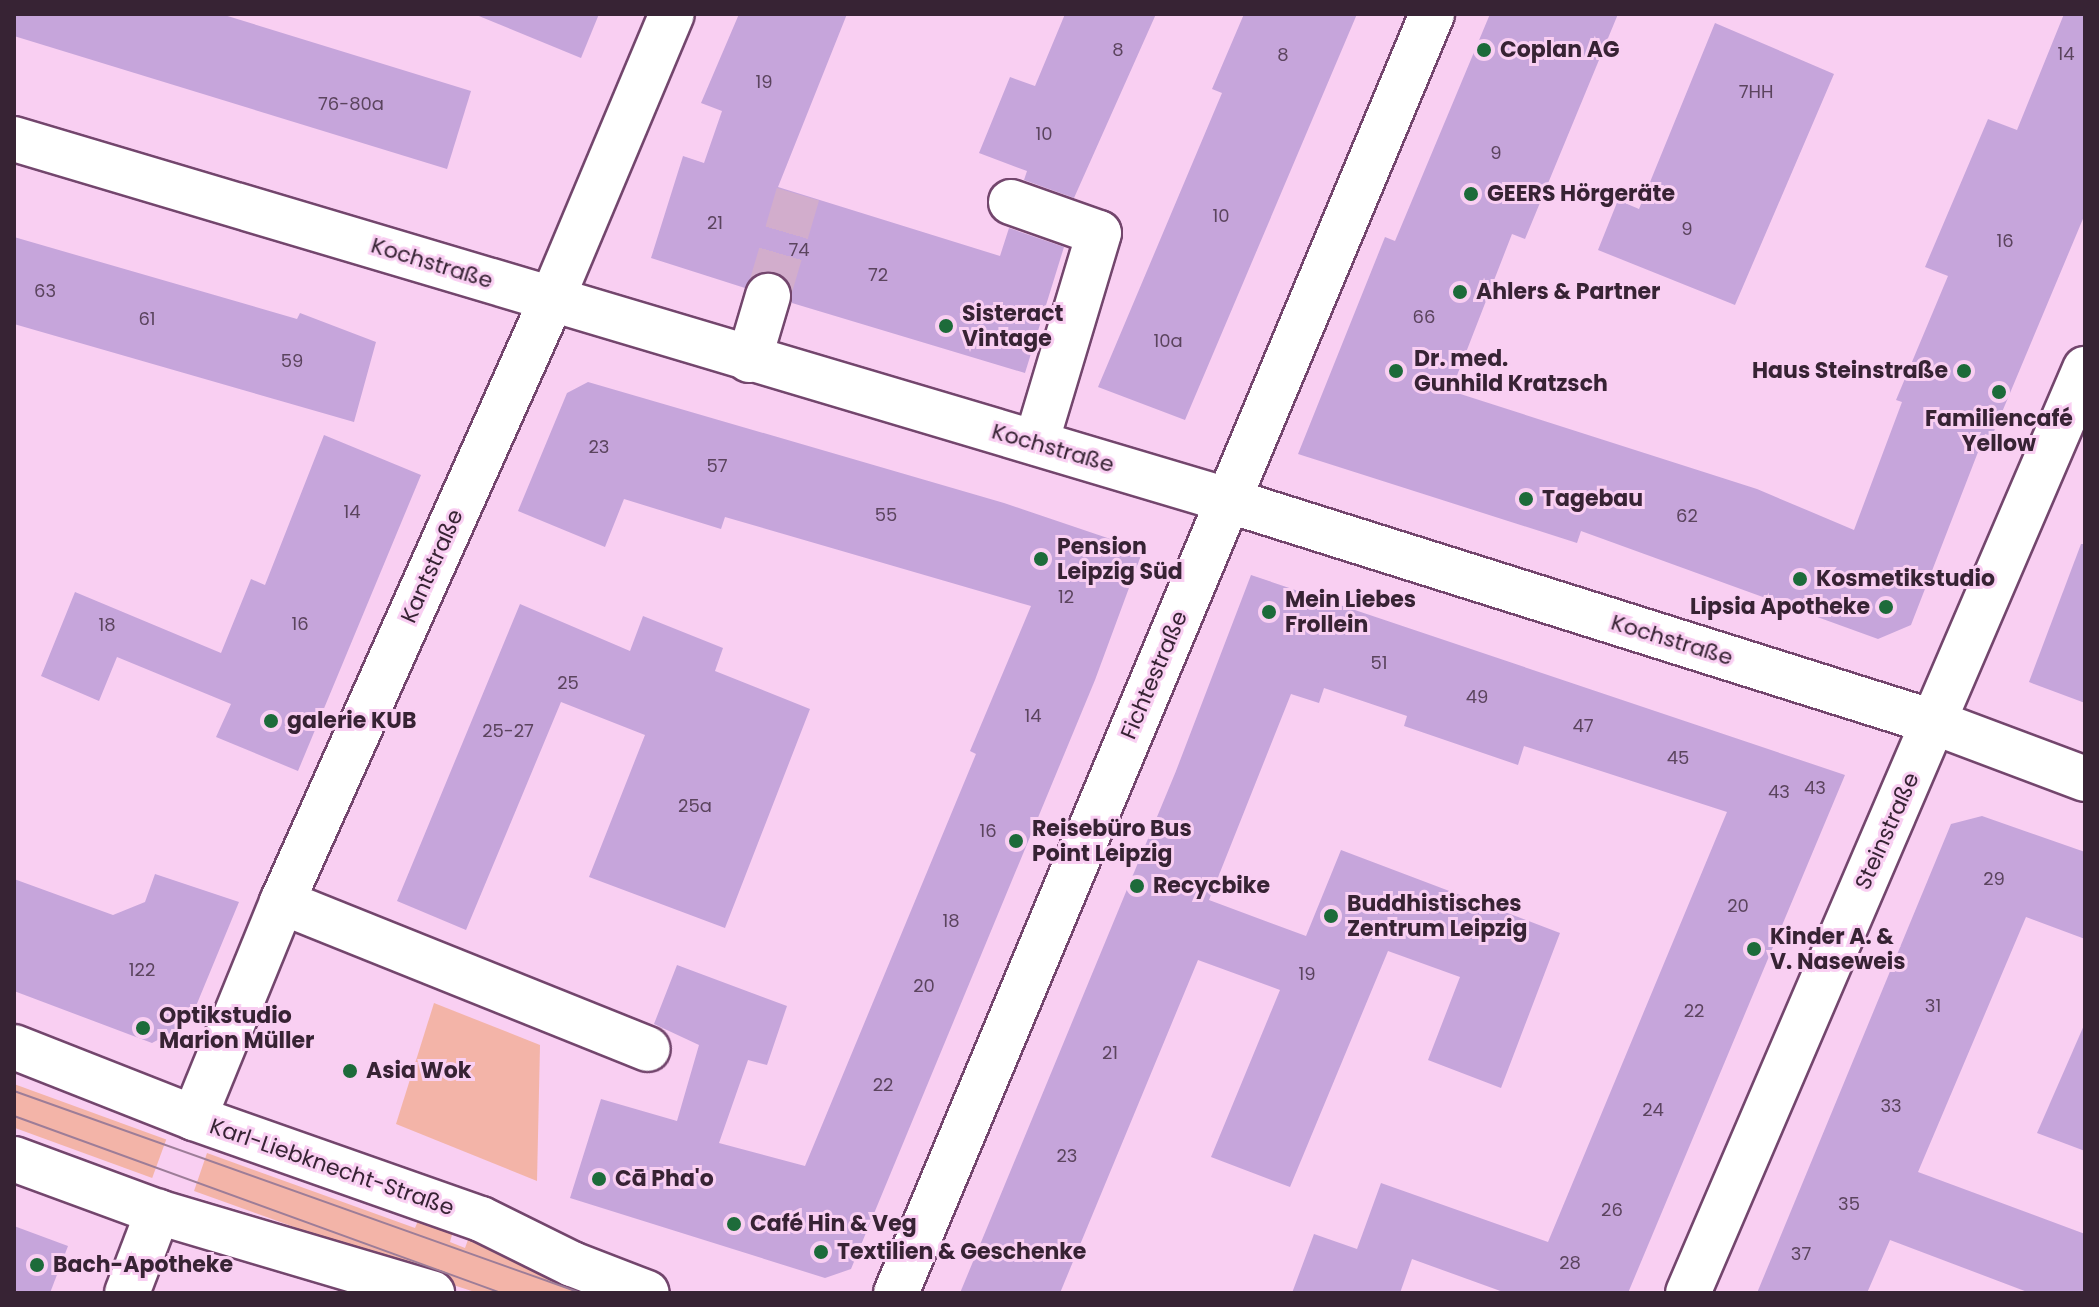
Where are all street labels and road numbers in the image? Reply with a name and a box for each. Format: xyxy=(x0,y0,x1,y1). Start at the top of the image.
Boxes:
street label: Kochstraße xyxy=(368,232,496,294)
street label: Kochstraße xyxy=(989,418,1117,478)
street label: Kantstraße xyxy=(395,505,469,627)
street label: Fichtestraße xyxy=(1115,607,1193,743)
street label: Kochstraße xyxy=(1608,609,1736,671)
street label: Steinstraße xyxy=(1849,768,1925,894)
street label: Karl-Liebknecht-Straße xyxy=(206,1113,458,1221)

